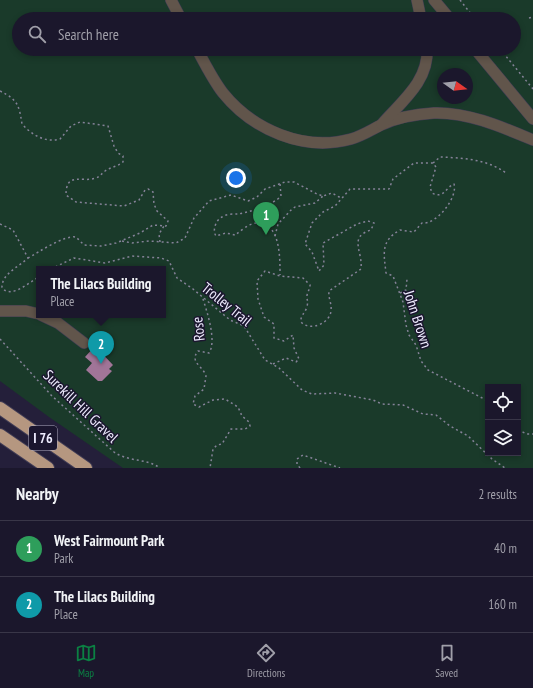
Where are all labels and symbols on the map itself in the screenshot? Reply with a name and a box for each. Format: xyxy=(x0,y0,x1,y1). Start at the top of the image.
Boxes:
north arrow xyxy=(437,68,473,104)
your location xyxy=(226,168,246,188)
pin: 1 xyxy=(253,202,279,235)
street label: Trolley Trail xyxy=(198,278,256,330)
street label: John Brown xyxy=(399,287,436,350)
street label: Rose xyxy=(187,316,209,342)
pin: 2 xyxy=(88,331,114,364)
street label: Surekill Hill Gravel xyxy=(40,365,123,447)
road number: I 76 xyxy=(29,426,57,450)

